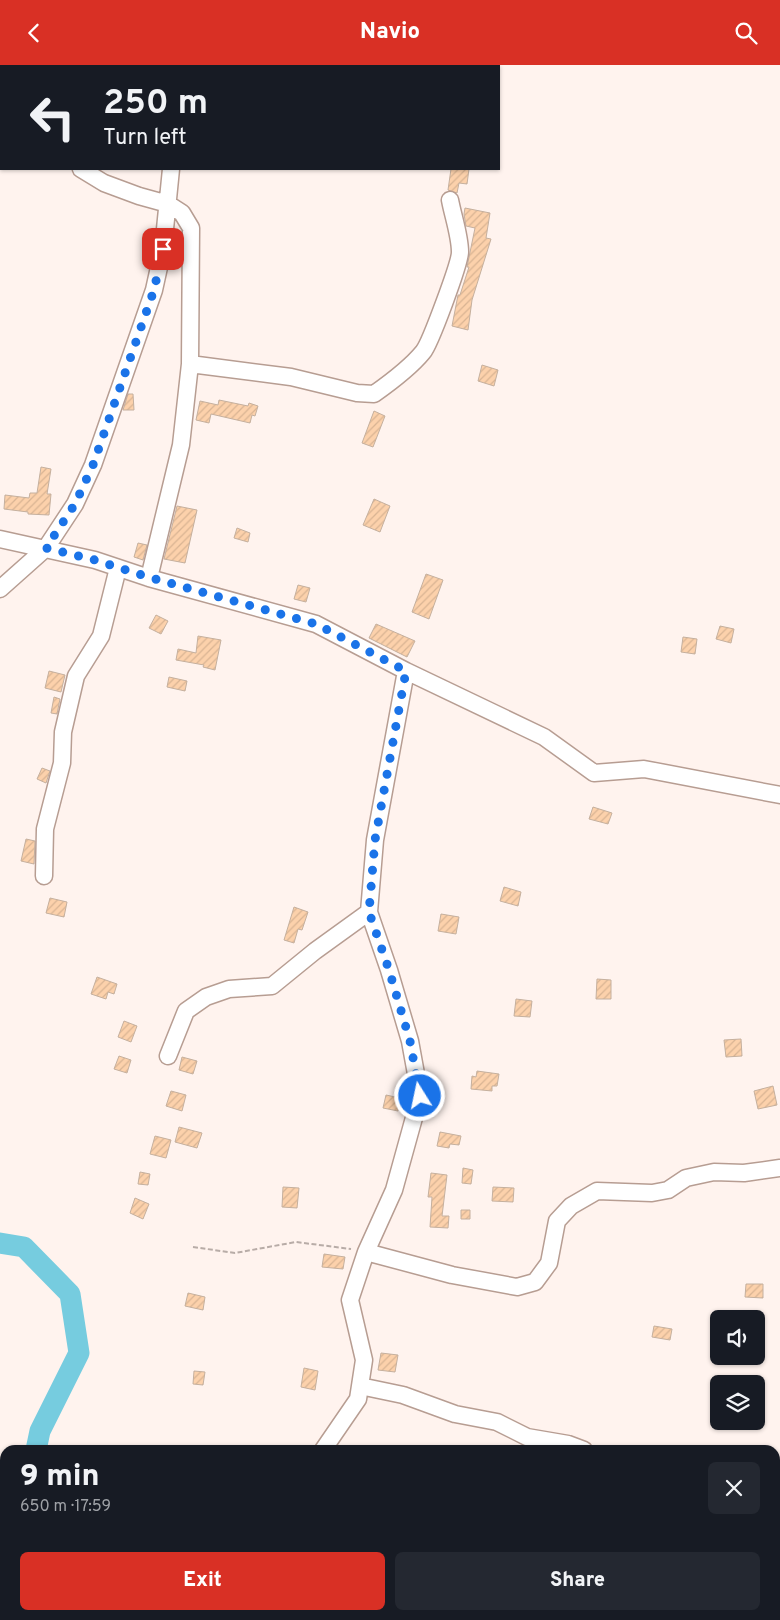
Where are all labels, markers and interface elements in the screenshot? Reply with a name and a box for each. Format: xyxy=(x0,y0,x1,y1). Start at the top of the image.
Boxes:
icon: back xyxy=(20,19,48,47)
text: Navio xyxy=(360,19,420,46)
icon: search xyxy=(732,19,760,47)
text: 250 m xyxy=(103,82,208,126)
icon: left xyxy=(20,85,85,150)
text: Turn left xyxy=(103,125,186,152)
pin xyxy=(142,228,184,270)
icon: arrive xyxy=(149,235,177,263)
position arrow xyxy=(393,1069,445,1121)
map controls xyxy=(710,1310,765,1430)
button: sound xyxy=(710,1310,765,1365)
button: layers xyxy=(710,1375,765,1430)
text: 9 min xyxy=(20,1459,100,1496)
button: close xyxy=(708,1462,760,1514)
text: 650 m · 17:59 xyxy=(20,1497,111,1517)
button: Exit xyxy=(20,1552,385,1610)
button: Share xyxy=(395,1552,760,1610)

